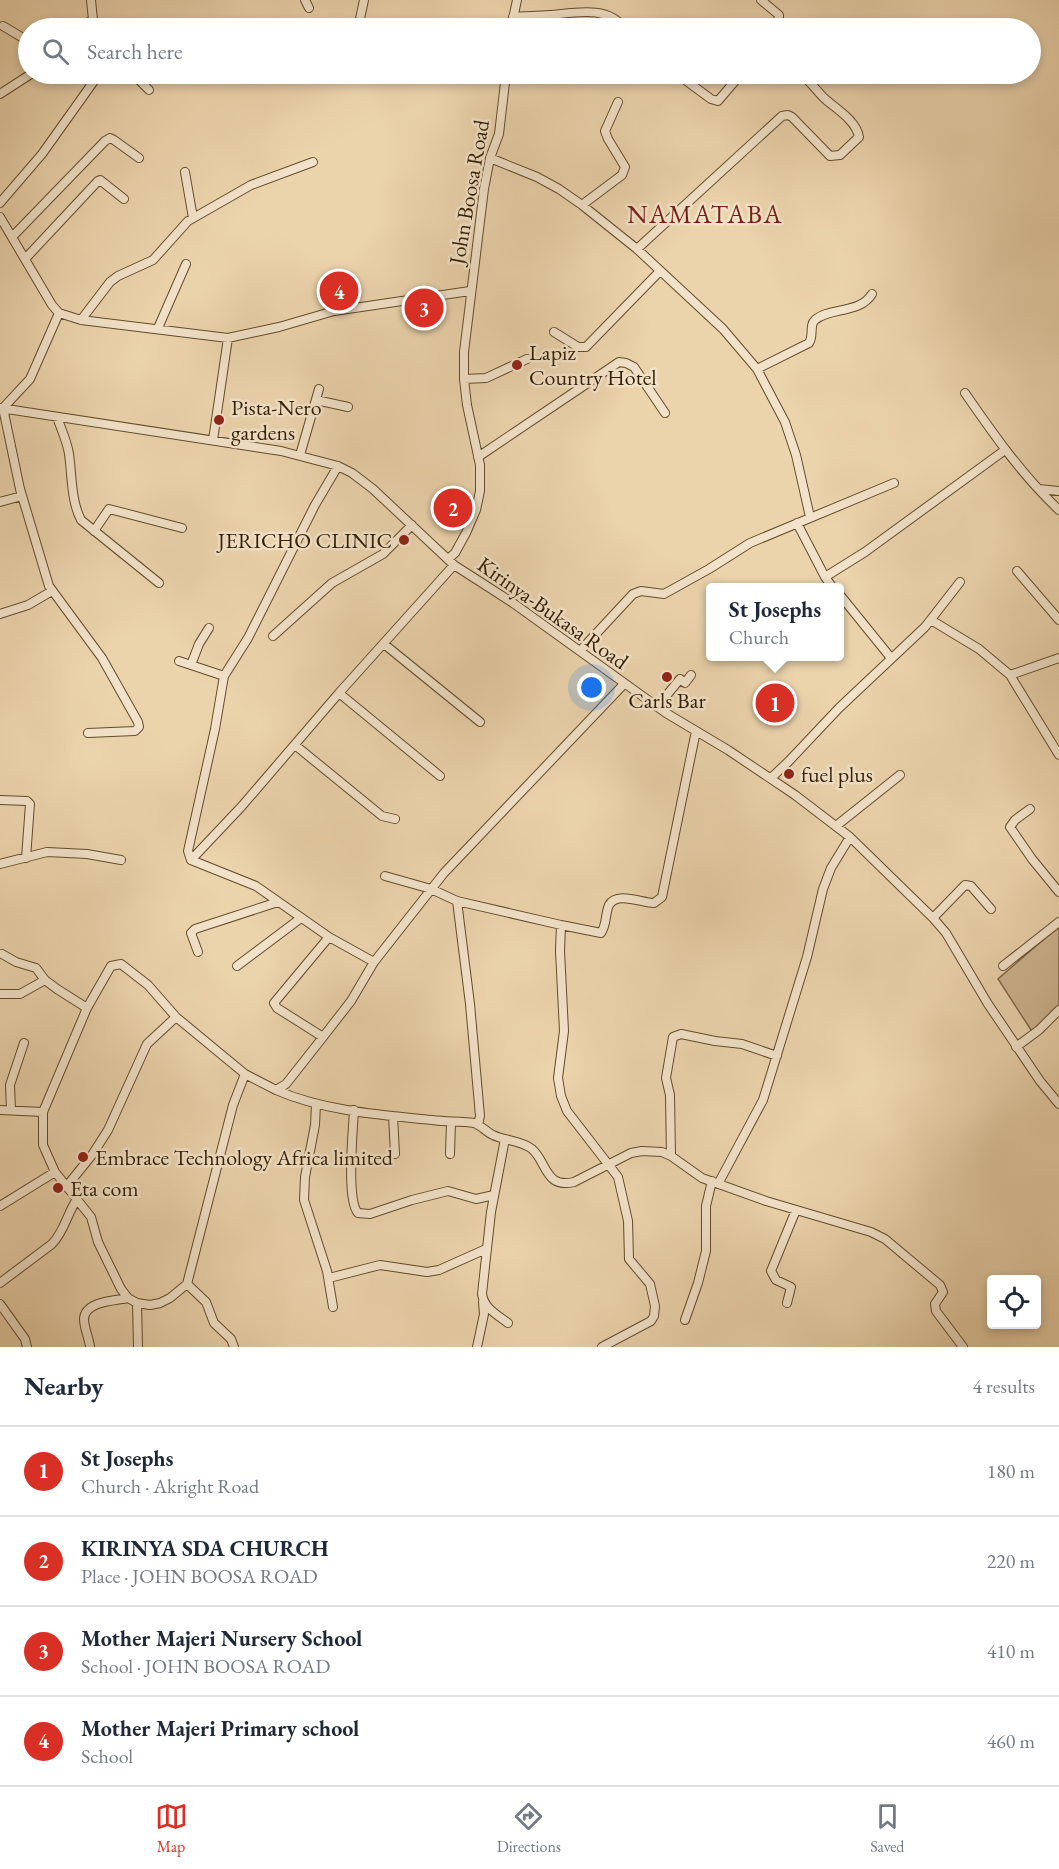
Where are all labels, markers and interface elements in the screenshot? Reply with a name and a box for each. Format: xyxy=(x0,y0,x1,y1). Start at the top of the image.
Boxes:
search box xyxy=(18,18,1041,84)
icon: search xyxy=(39,35,72,68)
text: Search here xyxy=(87,37,182,66)
street label: John Boosa Road xyxy=(442,117,496,269)
district label: NAMATABA xyxy=(627,197,783,231)
pin: 4 xyxy=(320,268,358,314)
pin: 3 xyxy=(404,286,444,330)
place label: Lapiz Country Hotel xyxy=(529,338,657,392)
marker: Lapiz Country Hotel xyxy=(510,358,524,372)
place label: Pista-Nero gardens xyxy=(231,393,322,447)
marker: Pista-Nero gardens xyxy=(212,413,226,427)
pin: 2 xyxy=(434,486,472,530)
place label: JERICHO CLINIC xyxy=(216,526,392,555)
marker: JERICHO CLINIC xyxy=(397,533,411,547)
street label: Kirinya-Bukasa Road xyxy=(472,550,635,676)
popup xyxy=(706,583,844,661)
text: St Josephs xyxy=(729,595,821,624)
text: Church xyxy=(729,624,789,650)
marker: Carls Bar xyxy=(660,670,674,684)
your location xyxy=(577,673,606,702)
pin: 1 xyxy=(756,680,794,726)
place label: Carls Bar xyxy=(628,686,706,715)
place label: fuel plus xyxy=(801,760,873,789)
marker: fuel plus xyxy=(782,767,796,781)
place label: Embrace Technology Africa limited xyxy=(95,1143,394,1172)
marker: Embrace Technology Africa limited xyxy=(76,1150,90,1164)
place label: Eta com xyxy=(70,1174,139,1203)
marker: Eta com xyxy=(51,1181,65,1195)
map controls xyxy=(987,1275,1041,1329)
button: locate xyxy=(987,1275,1041,1329)
text: Nearby xyxy=(24,1369,104,1403)
text: 4 results xyxy=(972,1373,1035,1399)
text: St Josephs xyxy=(81,1444,173,1473)
text: 1 xyxy=(38,1458,49,1484)
text: 180 m xyxy=(987,1458,1035,1484)
text: Church · Akright Road xyxy=(81,1473,259,1499)
text: KIRINYA SDA CHURCH xyxy=(81,1534,329,1563)
text: 2 xyxy=(38,1548,49,1574)
text: 220 m xyxy=(987,1548,1035,1574)
text: Place · JOHN BOOSA ROAD xyxy=(81,1563,318,1589)
text: Mother Majeri Nursery School xyxy=(81,1624,362,1653)
text: 3 xyxy=(38,1638,49,1664)
text: 410 m xyxy=(987,1638,1035,1664)
text: School · JOHN BOOSA ROAD xyxy=(81,1653,330,1679)
text: Mother Majeri Primary school xyxy=(81,1714,359,1743)
text: 4 xyxy=(38,1728,49,1754)
text: 460 m xyxy=(987,1728,1035,1754)
text: School xyxy=(81,1743,133,1769)
tab: Map xyxy=(155,1800,188,1857)
tab: Directions xyxy=(497,1800,561,1857)
tab: Saved xyxy=(870,1800,904,1857)

